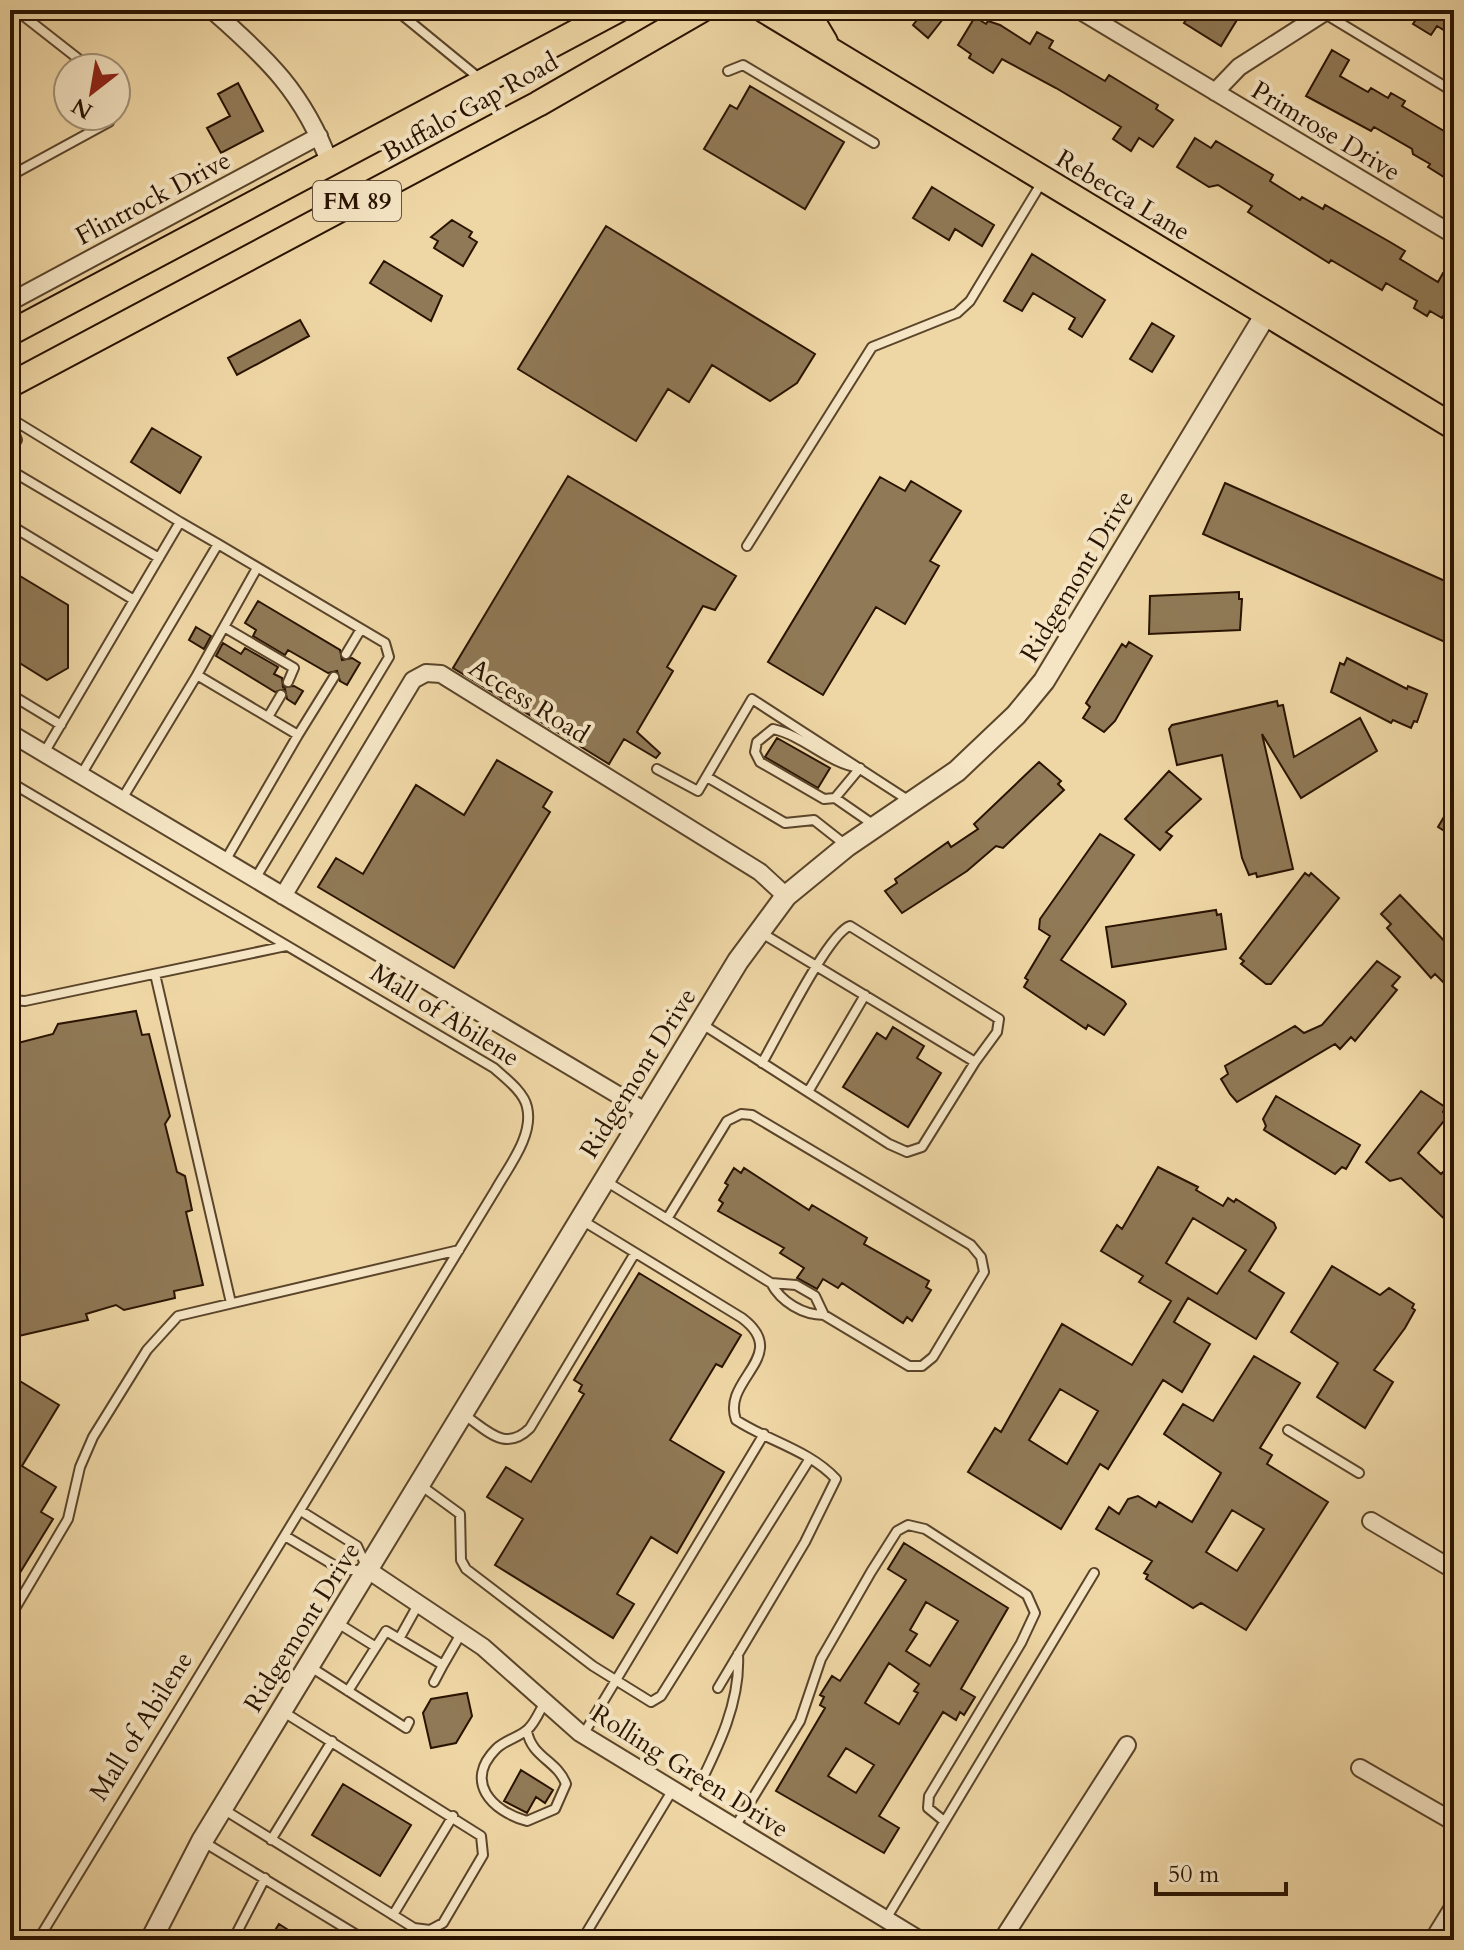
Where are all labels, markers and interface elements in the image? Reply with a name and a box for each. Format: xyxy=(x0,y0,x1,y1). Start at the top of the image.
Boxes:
street label: Buffalo Gap Road xyxy=(376,44,564,170)
north arrow xyxy=(52,52,132,132)
street label: Primrose Drive xyxy=(1245,73,1407,189)
text: N xyxy=(66,91,98,126)
street label: Rebecca Lane xyxy=(1049,141,1197,249)
street label: Flintrock Drive xyxy=(69,142,237,254)
road number: FM 89 xyxy=(313,181,401,221)
street label: Ridgemont Drive xyxy=(1012,484,1142,668)
street label: Access Road xyxy=(462,650,596,752)
street label: Mall of Abilene xyxy=(364,955,526,1075)
street label: Ridgemont Drive xyxy=(572,981,704,1165)
street label: Ridgemont Drive xyxy=(236,1535,368,1719)
street label: Mall of Abilene xyxy=(81,1645,201,1807)
street label: Rolling Green Drive xyxy=(584,1696,796,1846)
scale bar xyxy=(1156,1846,1286,1896)
text: 50 m xyxy=(1168,1858,1220,1891)

